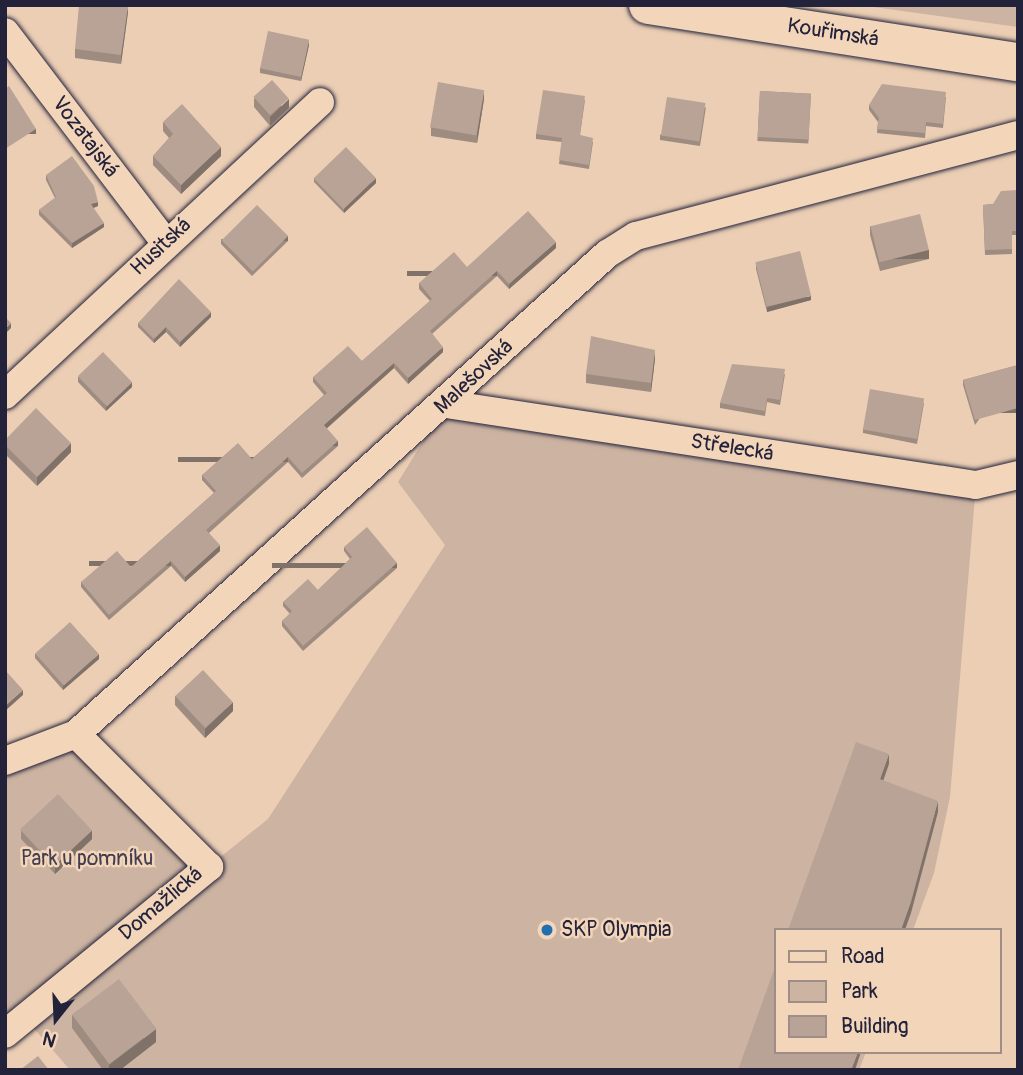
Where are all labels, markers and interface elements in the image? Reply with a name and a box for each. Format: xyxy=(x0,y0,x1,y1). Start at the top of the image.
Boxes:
street label: Kouřimská xyxy=(785,13,881,53)
street label: Vozatajská xyxy=(46,92,124,182)
street label: Husitská xyxy=(126,213,196,281)
street label: Malešovská xyxy=(429,334,519,420)
street label: Střelecká xyxy=(689,429,775,467)
park label: Park u pomníku xyxy=(21,846,153,872)
street label: Domažlická xyxy=(114,862,208,946)
place label: SKP Olympia xyxy=(561,917,671,943)
marker: SKP Olympia xyxy=(539,922,555,938)
legend xyxy=(774,928,1002,1054)
text: Road xyxy=(841,943,885,970)
text: Park xyxy=(841,978,878,1005)
north arrow xyxy=(21,984,91,1054)
text: Building xyxy=(841,1013,908,1040)
text: N xyxy=(40,1026,59,1052)

